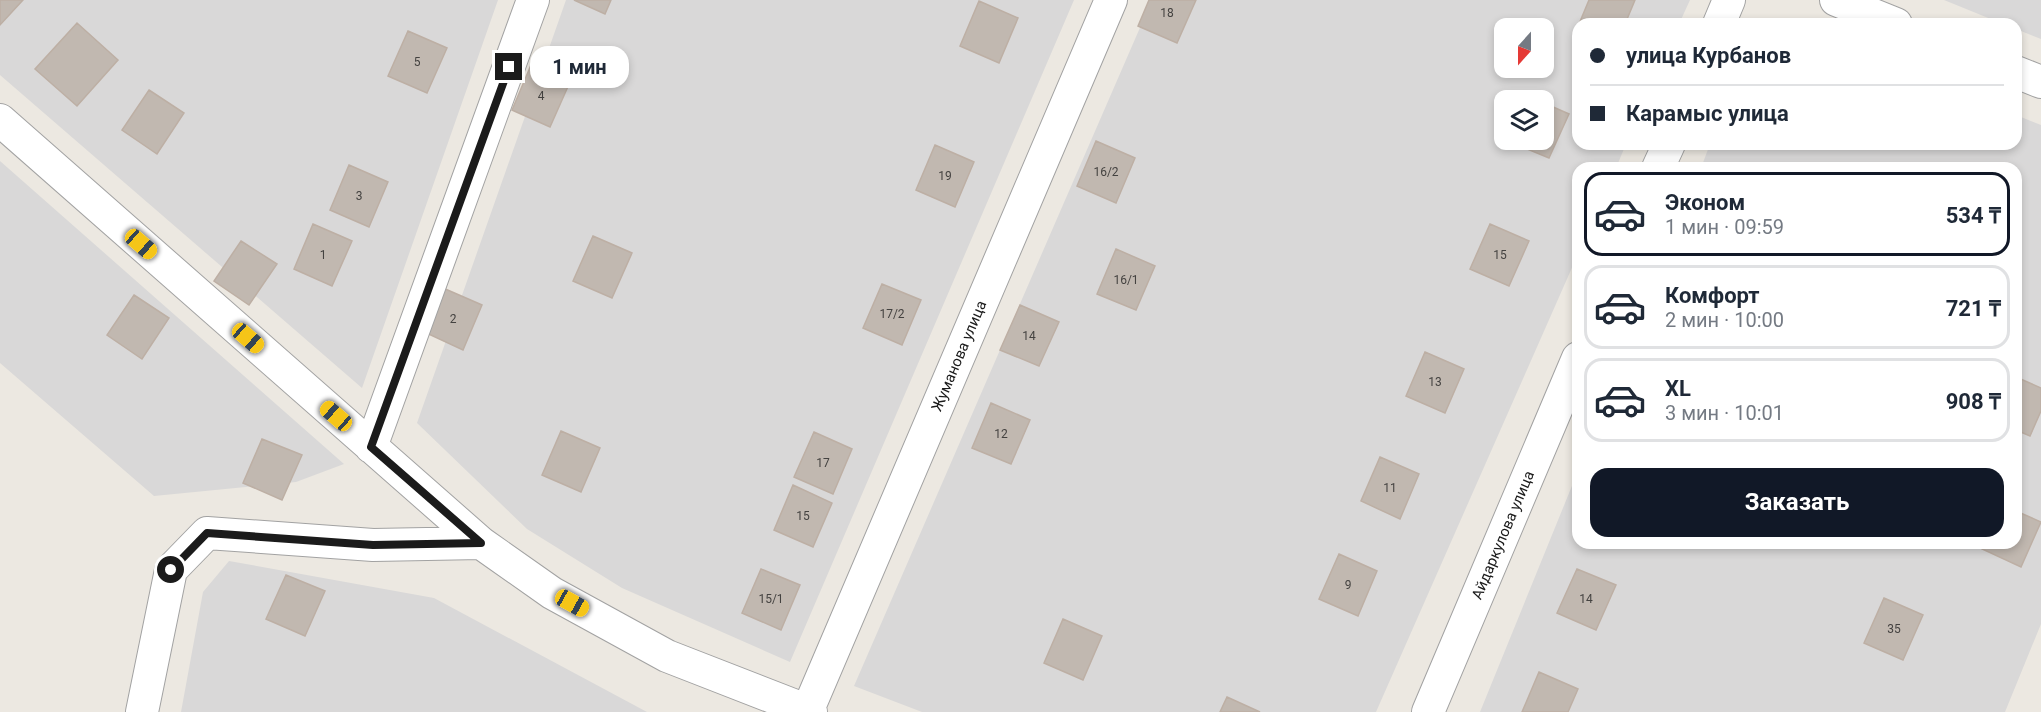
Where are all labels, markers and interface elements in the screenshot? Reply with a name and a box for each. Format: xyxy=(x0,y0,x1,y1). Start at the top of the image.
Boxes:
house number: 18 xyxy=(1160,6,1174,20)
north arrow xyxy=(1494,18,1554,78)
map controls xyxy=(1494,18,1554,150)
text: улица Курбанов xyxy=(1626,43,1791,68)
callout: 1 мин xyxy=(530,46,629,88)
route end xyxy=(495,53,522,80)
house number: 5 xyxy=(414,55,421,69)
text: 1 мин xyxy=(552,55,607,79)
house number: 4 xyxy=(538,89,545,103)
button: layers xyxy=(1494,90,1554,150)
text: Карамыс улица xyxy=(1626,101,1789,126)
house number: 16/2 xyxy=(1093,165,1119,179)
house number: 19 xyxy=(938,169,952,183)
icon: car xyxy=(1593,187,1647,241)
house number: 3 xyxy=(356,189,362,203)
text: Эконом xyxy=(1665,190,1745,215)
text: 534 ₸ xyxy=(1946,203,2001,228)
text: 1 мин · 09:59 xyxy=(1665,215,1784,239)
car xyxy=(122,225,160,263)
house number: 1 xyxy=(320,248,326,262)
house number: 15 xyxy=(1493,248,1507,262)
house number: 16/1 xyxy=(1113,273,1139,287)
icon: car xyxy=(1593,280,1647,334)
text: Комфорт xyxy=(1665,283,1760,308)
text: 721 ₸ xyxy=(1946,296,2001,321)
street label: Жуманова улица xyxy=(928,298,990,414)
house number: 17/2 xyxy=(879,307,905,321)
text: 2 мин · 10:00 xyxy=(1665,308,1784,332)
house number: 2 xyxy=(450,312,457,326)
car xyxy=(229,319,267,357)
house number: 14 xyxy=(1022,329,1036,343)
icon: car xyxy=(1593,373,1647,427)
house number: 13 xyxy=(1428,375,1442,389)
text: XL xyxy=(1665,376,1691,401)
text: 908 ₸ xyxy=(1946,389,2001,414)
car xyxy=(317,397,355,435)
text: 3 мин · 10:01 xyxy=(1665,401,1784,425)
house number: 12 xyxy=(994,427,1008,441)
house number: 17 xyxy=(816,456,830,470)
street label: Айдаркулова улица xyxy=(1468,468,1538,602)
button: Заказать xyxy=(1590,468,2004,537)
house number: 11 xyxy=(1383,481,1397,495)
house number: 15 xyxy=(796,509,810,523)
route start xyxy=(157,556,184,583)
house number: 9 xyxy=(1345,578,1351,592)
car xyxy=(552,586,592,620)
house number: 15/1 xyxy=(758,592,784,606)
house number: 14 xyxy=(1579,592,1593,606)
house number: 35 xyxy=(1887,622,1901,636)

